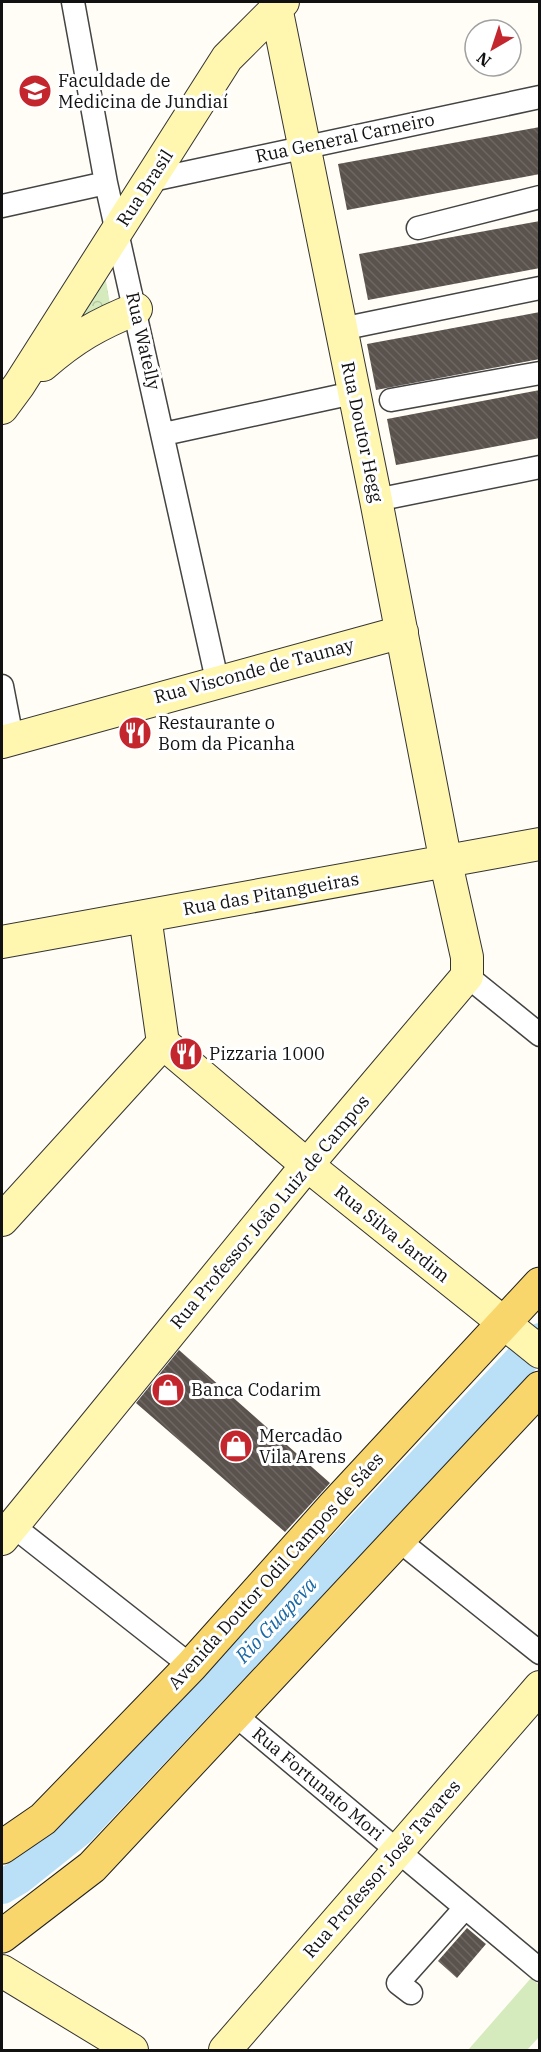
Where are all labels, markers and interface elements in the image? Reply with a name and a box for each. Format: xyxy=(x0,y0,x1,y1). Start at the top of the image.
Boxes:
north arrow xyxy=(463,18,523,78)
text: N xyxy=(472,48,495,71)
place label: Faculdade de Medicina de Jundiaí xyxy=(58,69,229,113)
school or university icon: Faculdade de Medicina de Jundiaí xyxy=(17,73,53,109)
street label: Rua General Carneiro xyxy=(253,107,437,168)
street label: Rua Brasil xyxy=(111,145,178,230)
street label: Rua Watelly xyxy=(121,290,166,392)
street label: Rua Doutor Hegg xyxy=(336,359,389,505)
street label: Rua Visconde de Taunay xyxy=(151,633,357,708)
place label: Restaurante o Bom da Picanha xyxy=(158,711,295,755)
restaurant icon: Restaurante o Bom da Picanha xyxy=(117,715,153,751)
street label: Rua das Pitangueiras xyxy=(181,867,361,920)
restaurant icon: Pizzaria 1000 xyxy=(168,1036,204,1072)
place label: Pizzaria 1000 xyxy=(209,1042,325,1065)
street label: Rua Professor João Luiz de Campos xyxy=(165,1090,374,1333)
street label: Rua Silva Jardim xyxy=(330,1180,455,1287)
shop icon: Banca Codarim xyxy=(150,1372,186,1408)
place label: Banca Codarim xyxy=(191,1378,321,1401)
place label: Mercadão Vila Arens xyxy=(259,1424,346,1468)
shop icon: Mercadão Vila Arens xyxy=(218,1428,254,1464)
street label: Avenida Doutor Odil Campos de Sáes xyxy=(163,1447,388,1694)
water label: Rio Guapeva xyxy=(228,1571,322,1669)
street label: Rua Fortunato Mori xyxy=(248,1722,389,1846)
street label: Rua Professor José Tavares xyxy=(298,1775,465,1963)

